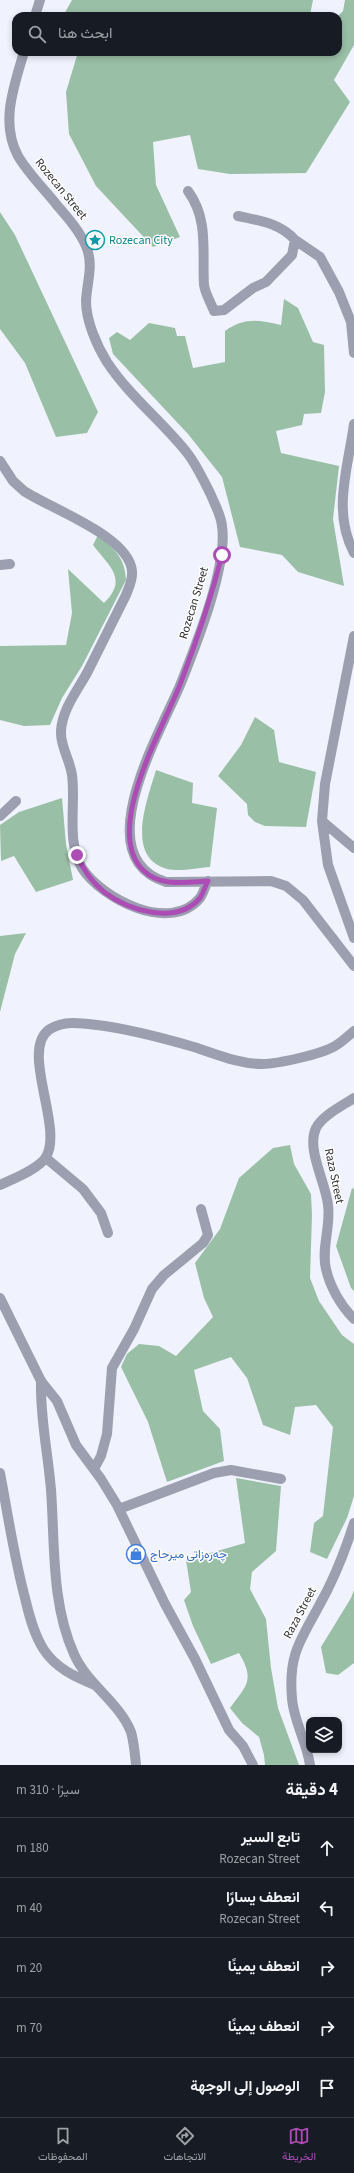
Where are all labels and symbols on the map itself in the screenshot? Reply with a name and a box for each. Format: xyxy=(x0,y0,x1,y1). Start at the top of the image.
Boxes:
street label: Rozecan Street xyxy=(31,155,91,223)
place icon: Rozecan City xyxy=(84,229,106,251)
place label: Rozecan City xyxy=(109,232,173,249)
route start xyxy=(213,546,231,564)
street label: Rozecan Street xyxy=(175,565,213,641)
route end xyxy=(68,846,86,864)
street label: Raza Street xyxy=(320,1147,348,1205)
shop icon: چەرەزاتی میرحاج xyxy=(125,1543,147,1565)
place label: چەرەزاتی میرحاج xyxy=(150,1546,227,1563)
street label: Raza Street xyxy=(279,1584,321,1642)

